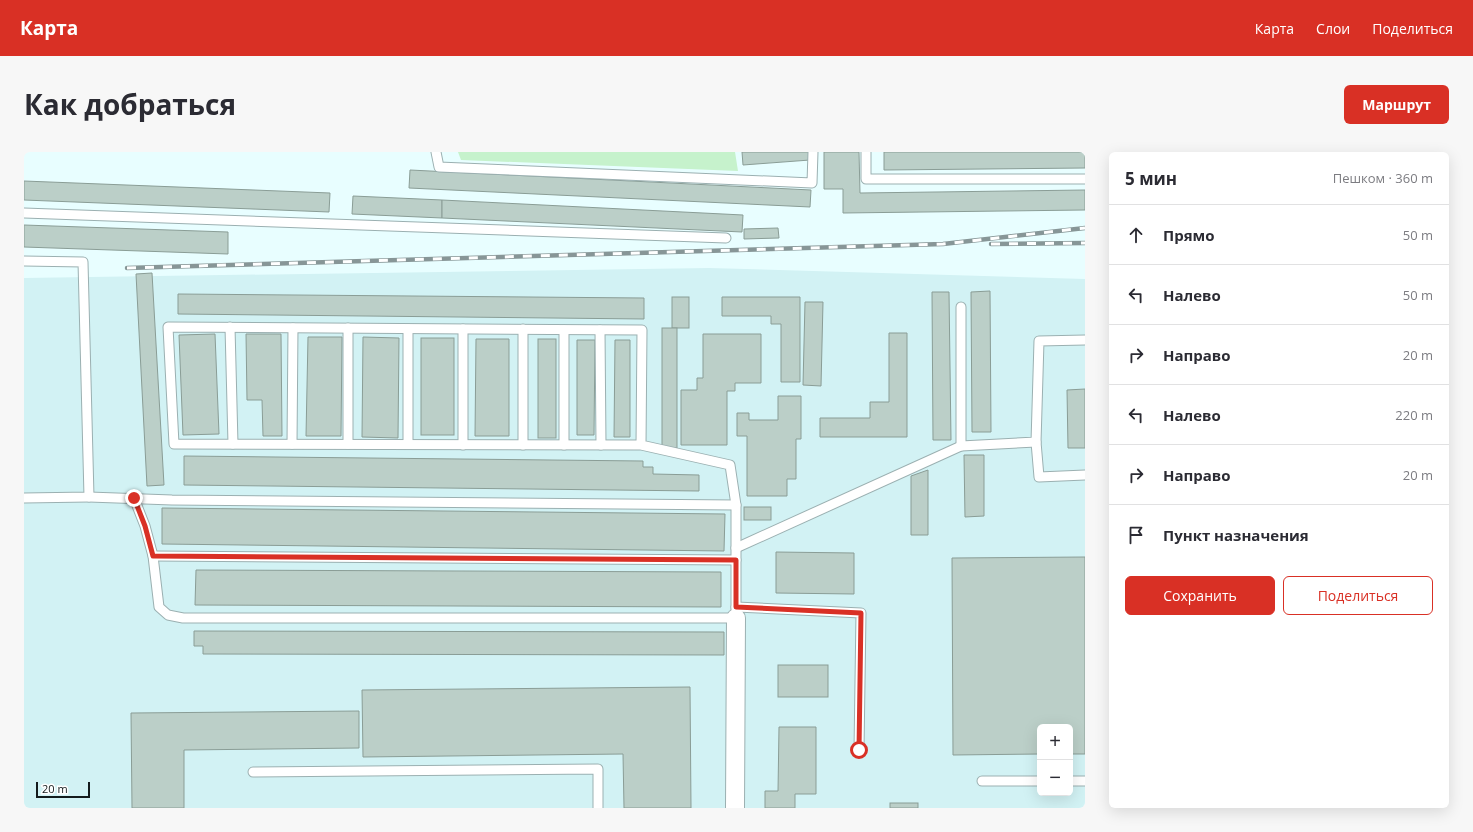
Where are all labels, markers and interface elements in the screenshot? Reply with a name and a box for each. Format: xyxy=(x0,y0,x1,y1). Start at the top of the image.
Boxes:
text: Карта xyxy=(20,15,78,41)
text: Карта xyxy=(1255,19,1294,38)
text: Слои xyxy=(1316,19,1350,38)
text: Поделиться xyxy=(1372,19,1453,38)
text: Как добраться xyxy=(24,85,236,123)
button: Маршрут xyxy=(1344,85,1449,124)
text: 5 мин xyxy=(1125,167,1177,190)
text: Пешком · 360 m xyxy=(1333,169,1433,187)
icon: ahead xyxy=(1125,224,1147,246)
text: Прямо xyxy=(1163,225,1215,245)
text: 50 m xyxy=(1403,226,1433,244)
icon: left xyxy=(1125,284,1147,306)
text: Налево xyxy=(1163,285,1221,305)
text: 50 m xyxy=(1403,286,1433,304)
icon: right xyxy=(1125,344,1147,366)
text: Направо xyxy=(1163,345,1231,365)
text: 20 m xyxy=(1403,346,1433,364)
icon: left xyxy=(1125,404,1147,426)
text: Налево xyxy=(1163,405,1221,425)
text: 220 m xyxy=(1395,406,1433,424)
icon: right xyxy=(1125,464,1147,486)
text: Направо xyxy=(1163,465,1231,485)
text: 20 m xyxy=(1403,466,1433,484)
route end xyxy=(125,489,143,507)
icon: arrive xyxy=(1125,524,1147,546)
text: Пункт назначения xyxy=(1163,525,1309,545)
button: Сохранить xyxy=(1125,576,1275,615)
button: Поделиться xyxy=(1283,576,1433,615)
map controls xyxy=(1037,724,1073,796)
button: + xyxy=(1037,724,1073,760)
route start xyxy=(850,741,868,759)
button: − xyxy=(1037,760,1073,796)
scale bar xyxy=(36,780,90,799)
text: 20 m xyxy=(42,781,68,796)

